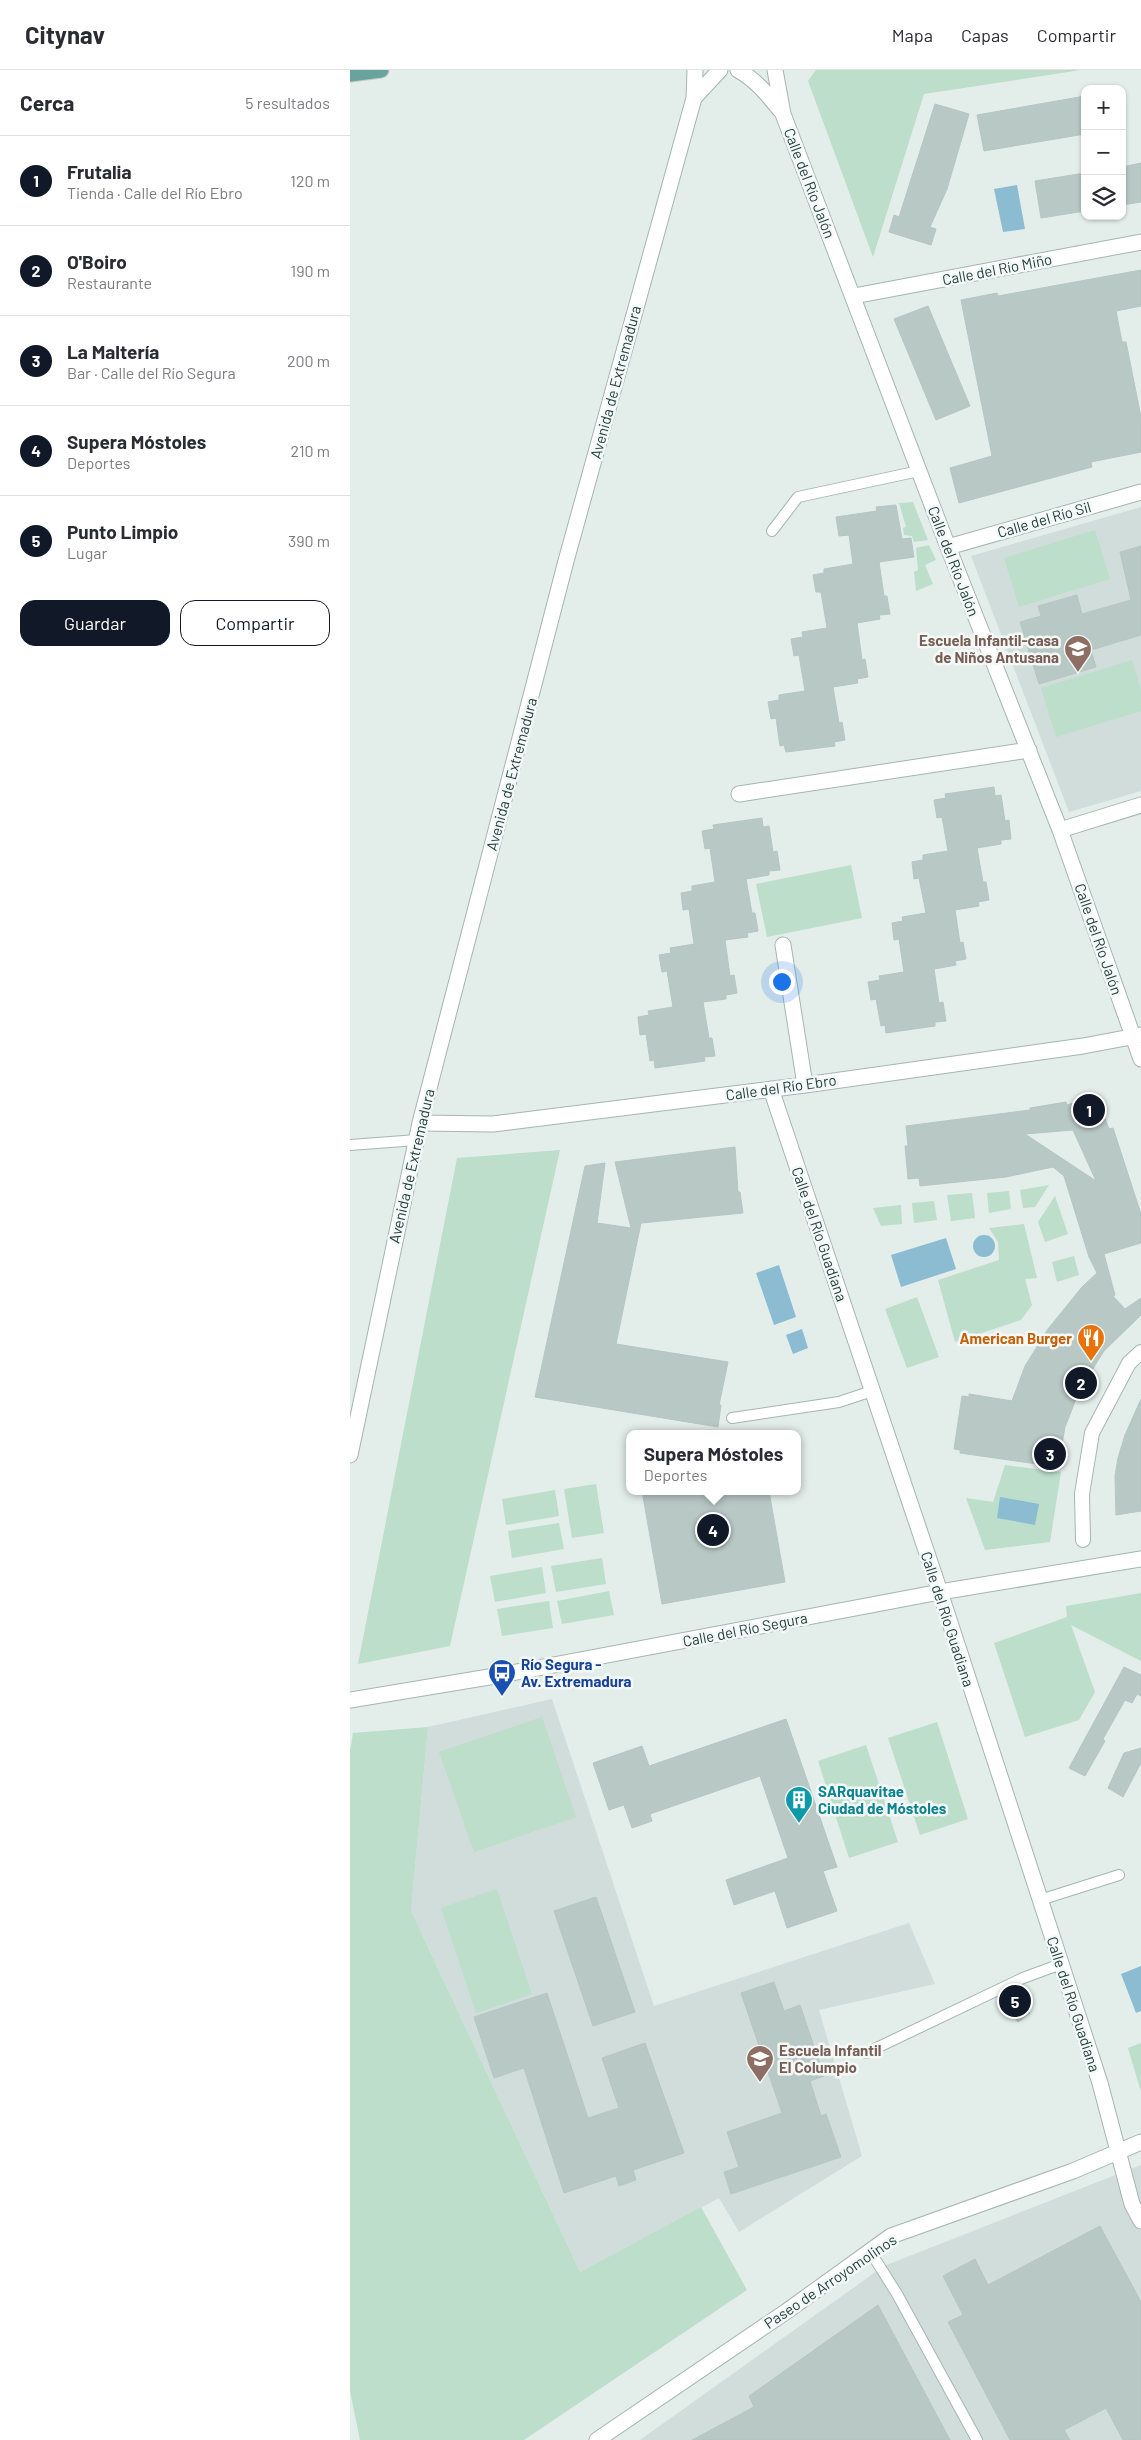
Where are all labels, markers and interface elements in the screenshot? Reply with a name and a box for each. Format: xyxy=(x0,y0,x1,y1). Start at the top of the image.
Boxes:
text: Citynav xyxy=(25,20,105,49)
text: Mapa xyxy=(892,24,933,46)
text: Capas xyxy=(961,24,1009,46)
text: Compartir xyxy=(1037,24,1116,46)
map controls xyxy=(1081,85,1126,220)
button: + xyxy=(1081,85,1126,130)
text: Cerca xyxy=(20,90,74,115)
text: 5 resultados xyxy=(245,93,330,112)
street label: Calle del Río Jalón xyxy=(781,125,839,241)
button: − xyxy=(1081,130,1126,175)
text: Frutalia xyxy=(67,160,132,183)
text: 1 xyxy=(33,171,39,190)
text: 120 m xyxy=(290,171,330,190)
button: layers xyxy=(1081,175,1126,220)
text: Tienda · Calle del Río Ebro xyxy=(67,183,243,202)
text: O'Boiro xyxy=(67,250,127,273)
street label: Calle del Río Miño xyxy=(941,250,1053,288)
text: 2 xyxy=(32,261,40,280)
text: 190 m xyxy=(291,261,330,280)
text: Restaurante xyxy=(67,273,152,292)
street label: Avenida de Extremadura xyxy=(586,303,644,461)
text: La Maltería xyxy=(67,340,159,363)
text: 3 xyxy=(32,351,40,370)
text: 200 m xyxy=(287,351,330,370)
text: Bar · Calle del Río Segura xyxy=(67,363,236,382)
text: Supera Móstoles xyxy=(67,430,206,453)
text: 4 xyxy=(31,441,41,460)
text: 210 m xyxy=(291,441,330,460)
text: Deportes xyxy=(67,453,131,472)
street label: Calle del Río Sil xyxy=(995,497,1093,541)
street label: Calle del Río Jalón xyxy=(925,503,983,619)
text: Punto Limpio xyxy=(67,520,178,543)
text: 5 xyxy=(32,531,40,550)
text: 390 m xyxy=(288,531,330,550)
text: Lugar xyxy=(67,543,107,562)
button: Guardar xyxy=(20,600,170,646)
button: Compartir xyxy=(180,600,330,646)
place label: Escuela Infantil-casa de Niños Antusana xyxy=(919,631,1059,666)
school or university icon: Escuela Infantil-casa de Niños Antusana xyxy=(1063,634,1093,673)
street label: Avenida de Extremadura xyxy=(482,695,540,853)
street label: Calle del Río Jalón xyxy=(1072,881,1126,997)
your location xyxy=(769,969,795,995)
street label: Calle del Río Ebro xyxy=(725,1070,837,1104)
street label: Avenida de Extremadura xyxy=(384,1087,438,1245)
pin: 1 xyxy=(1073,1091,1105,1129)
street label: Calle del Río Guadiana xyxy=(789,1164,851,1304)
restaurant icon: American Burger xyxy=(1076,1323,1106,1362)
place label: American Burger xyxy=(959,1329,1072,1347)
pin: 2 xyxy=(1065,1364,1097,1402)
popup xyxy=(626,1430,801,1495)
pin: 3 xyxy=(1034,1435,1066,1473)
text: Supera Móstoles xyxy=(644,1442,783,1465)
text: Deportes xyxy=(644,1465,707,1484)
pin: 4 xyxy=(697,1511,729,1549)
street label: Calle del Río Guadiana xyxy=(918,1549,978,1689)
street label: Calle del Río Segura xyxy=(681,1608,809,1650)
place label: Río Segura - Av. Extremadura xyxy=(521,1655,632,1690)
bus stop icon: Río Segura - Av. Extremadura xyxy=(487,1658,517,1697)
place label: SARquavitae Ciudad de Móstoles xyxy=(818,1782,947,1817)
building icon: SARquavitae Ciudad de Móstoles xyxy=(784,1785,814,1824)
street label: Calle del Río Guadiana xyxy=(1044,1934,1104,2074)
pin: 5 xyxy=(999,1982,1031,2020)
place label: Escuela Infantil El Columpio xyxy=(779,2041,881,2076)
school or university icon: Escuela Infantil El Columpio xyxy=(745,2044,775,2083)
street label: Paseo de Arroyomolinos xyxy=(760,2230,900,2332)

